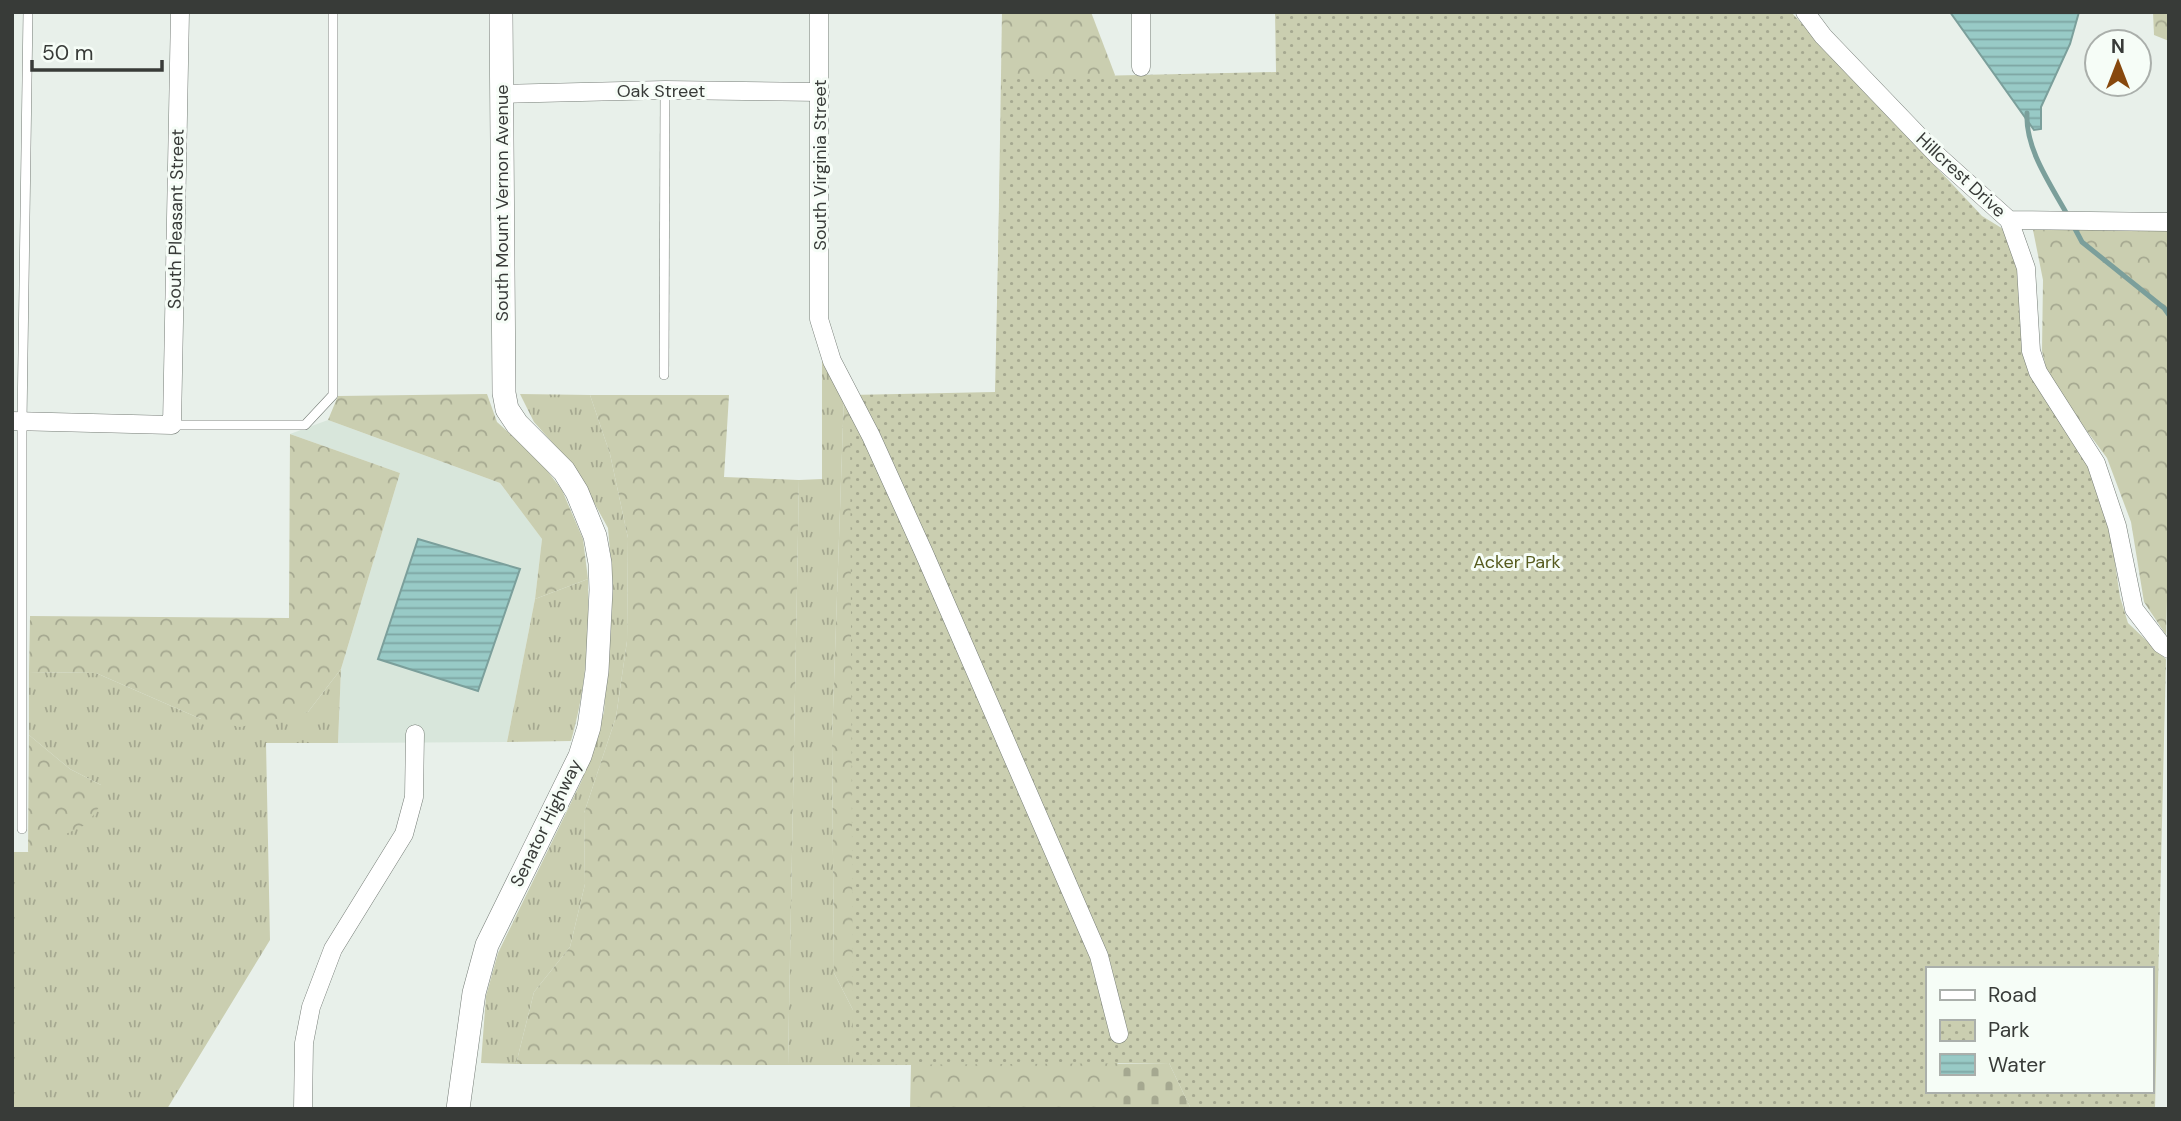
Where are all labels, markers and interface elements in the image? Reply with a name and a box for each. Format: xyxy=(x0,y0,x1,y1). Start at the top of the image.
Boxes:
scale bar xyxy=(32,28,161,72)
north arrow xyxy=(2083,28,2153,98)
text: N xyxy=(2111,34,2125,59)
text: 50 m xyxy=(42,39,93,67)
street label: Oak Street xyxy=(617,79,705,103)
street label: South Virginia Street xyxy=(808,79,832,251)
street label: South Mount Vernon Avenue xyxy=(490,85,514,321)
street label: Hillcrest Drive xyxy=(1911,127,2011,223)
street label: South Pleasant Street xyxy=(162,129,190,309)
park label: Acker Park xyxy=(1473,550,1561,574)
street label: Senator Highway xyxy=(505,755,587,891)
legend xyxy=(1926,967,2153,1093)
text: Road xyxy=(1988,981,2037,1009)
text: Park xyxy=(1988,1016,2030,1044)
text: Water xyxy=(1988,1051,2046,1079)

